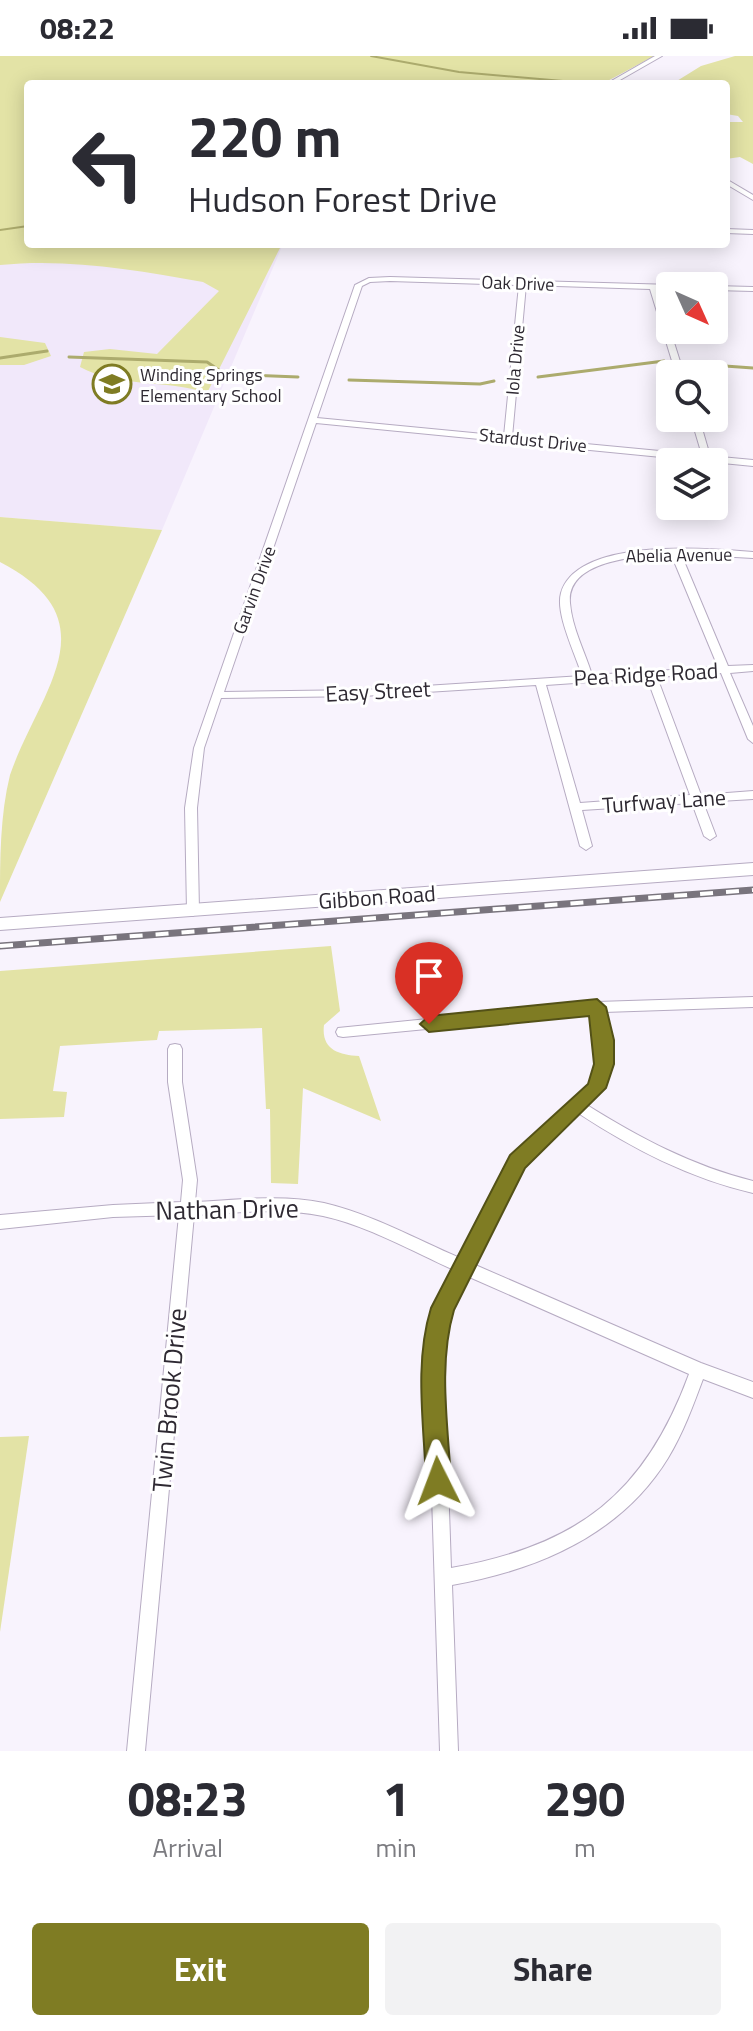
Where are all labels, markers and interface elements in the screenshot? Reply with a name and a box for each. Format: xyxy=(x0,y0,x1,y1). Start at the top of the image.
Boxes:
text: 08:22 xyxy=(40,5,115,51)
text: 220 m xyxy=(188,94,341,179)
icon: left xyxy=(56,112,160,216)
text: Hudson Forest Drive xyxy=(188,171,497,226)
street label: Oak Drive xyxy=(481,268,555,298)
north arrow xyxy=(656,272,728,344)
map controls xyxy=(656,272,728,520)
street label: Iola Drive xyxy=(498,324,532,396)
button: search xyxy=(656,360,728,432)
place label: Winding Springs Elementary School xyxy=(140,361,282,409)
school or university icon: Winding Springs Elementary School xyxy=(91,363,133,405)
street label: Stardust Drive xyxy=(478,421,588,459)
button: layers xyxy=(656,448,728,520)
street label: Abelia Avenue xyxy=(625,541,733,569)
street label: Garvin Drive xyxy=(226,542,282,638)
street label: Pea Ridge Road xyxy=(573,653,719,695)
street label: Easy Street xyxy=(324,671,432,711)
street label: Turfway Lane xyxy=(601,780,727,822)
street label: Gibbon Road xyxy=(317,876,437,918)
pin xyxy=(395,942,463,1024)
icon: arrive xyxy=(407,954,451,998)
street label: Nathan Drive xyxy=(155,1188,299,1230)
street label: Twin Brook Drive xyxy=(142,1306,196,1494)
position arrow xyxy=(396,1439,480,1523)
text: 08:23 xyxy=(128,1762,248,1835)
text: 1 xyxy=(383,1762,410,1835)
text: 290 xyxy=(545,1762,625,1835)
text: Arrival xyxy=(152,1828,223,1867)
text: min xyxy=(375,1828,417,1867)
text: m xyxy=(574,1828,596,1867)
button: Exit xyxy=(32,1923,369,2015)
button: Share xyxy=(385,1923,721,2015)

